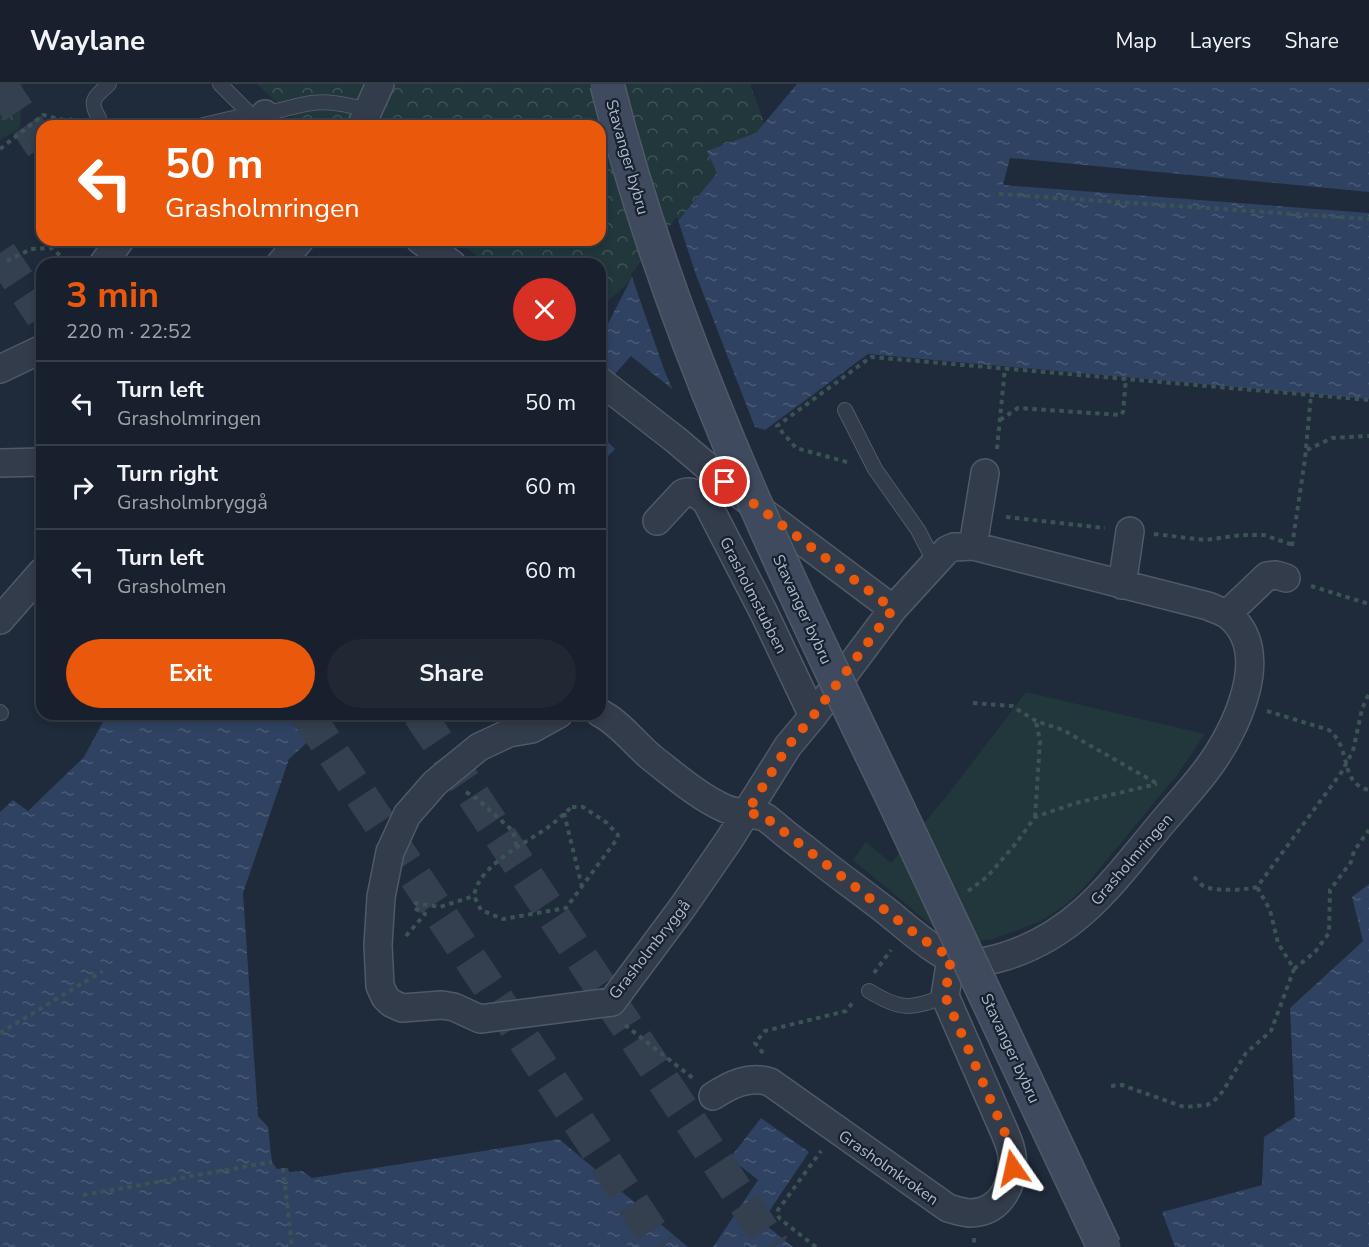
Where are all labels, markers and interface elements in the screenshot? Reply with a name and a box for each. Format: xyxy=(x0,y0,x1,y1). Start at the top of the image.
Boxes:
text: Waylane xyxy=(30,22,145,60)
text: Map xyxy=(1115,27,1157,55)
text: Layers xyxy=(1190,27,1251,55)
text: Share xyxy=(1284,27,1339,55)
street label: Stavanger bybru xyxy=(600,97,654,217)
text: 50 m xyxy=(165,136,264,193)
icon: left xyxy=(66,144,144,222)
text: Grasholmringen xyxy=(165,190,360,227)
text: 3 min xyxy=(66,271,159,320)
button: close xyxy=(513,278,576,341)
text: 220 m · 22:52 xyxy=(66,318,192,345)
text: Turn left xyxy=(117,375,204,405)
icon: left xyxy=(66,387,99,420)
text: 50 m xyxy=(525,388,576,418)
text: Grasholmringen xyxy=(117,405,261,432)
pin xyxy=(699,456,750,507)
text: Turn right xyxy=(117,459,218,489)
icon: arrive xyxy=(708,465,741,498)
icon: right xyxy=(66,471,99,504)
text: 60 m xyxy=(525,472,576,502)
text: Grasholmbryggå xyxy=(117,489,268,516)
street label: Grasholmstubben xyxy=(714,533,792,658)
text: Turn left xyxy=(117,543,204,573)
street label: Stavanger bybru xyxy=(767,551,837,668)
icon: left xyxy=(66,555,99,588)
text: 60 m xyxy=(525,556,576,586)
text: Grasholmen xyxy=(117,573,226,600)
button: Exit xyxy=(66,639,315,708)
button: Share xyxy=(327,639,576,708)
street label: Grasholmringen xyxy=(1086,809,1178,910)
street label: Grasholmbryggå xyxy=(604,895,696,1004)
street label: Stavanger bybru xyxy=(975,990,1045,1107)
street label: Grasholmkroken xyxy=(834,1125,943,1211)
position arrow xyxy=(981,1136,1045,1200)

